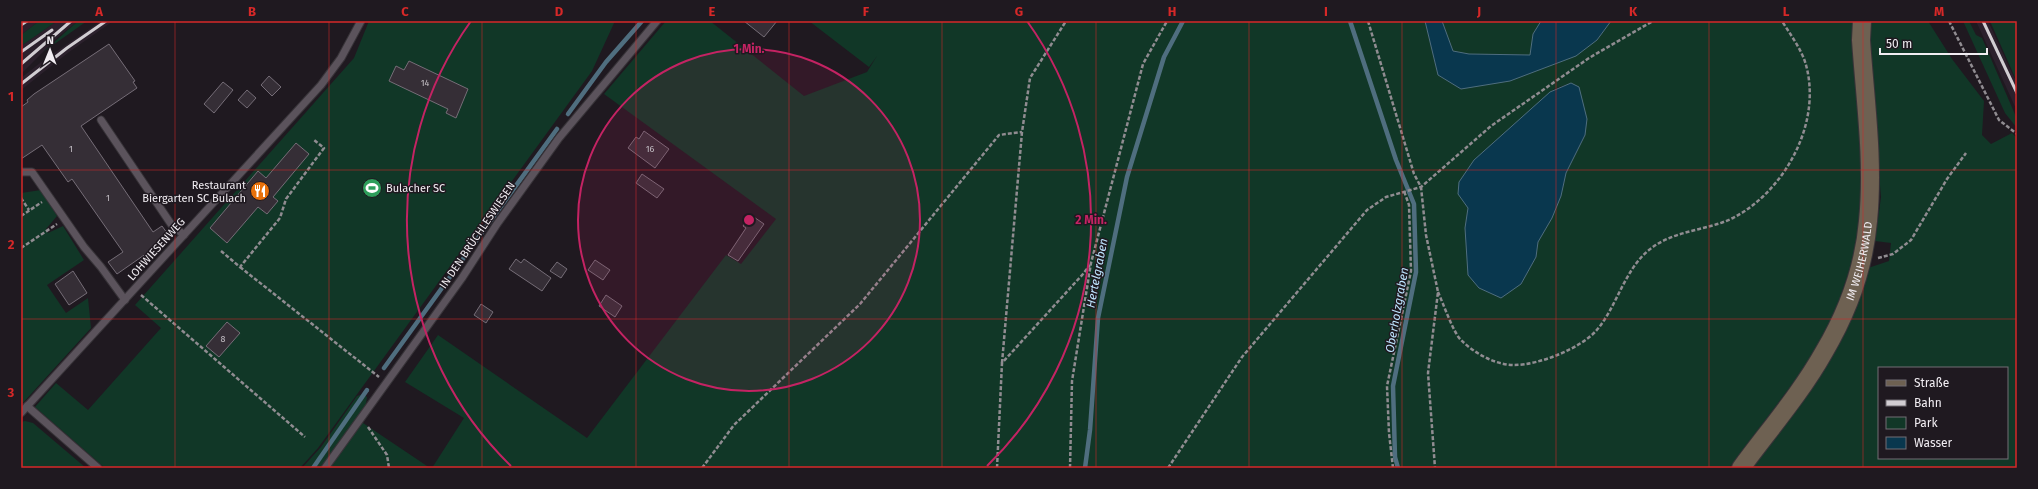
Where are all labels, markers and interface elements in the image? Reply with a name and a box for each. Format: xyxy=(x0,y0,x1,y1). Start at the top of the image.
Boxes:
text: A xyxy=(94,4,103,19)
text: B xyxy=(248,4,256,19)
text: C xyxy=(401,4,409,19)
text: D xyxy=(555,4,564,19)
text: E xyxy=(709,4,716,19)
text: F xyxy=(863,4,870,19)
text: G xyxy=(1015,4,1023,19)
text: H xyxy=(1168,4,1176,19)
text: I xyxy=(1324,4,1328,19)
text: J xyxy=(1476,4,1481,19)
text: K xyxy=(1629,4,1638,19)
text: L xyxy=(1783,4,1790,19)
text: M xyxy=(1934,4,1944,19)
north arrow xyxy=(30,30,70,70)
scale bar xyxy=(1880,30,1987,56)
text: N xyxy=(46,34,54,47)
text: 50 m xyxy=(1886,37,1912,51)
text: 1 Min. xyxy=(733,42,765,56)
house number: 14 xyxy=(421,78,430,88)
text: 1 xyxy=(8,89,14,104)
house number: 1 xyxy=(69,144,73,154)
house number: 16 xyxy=(646,144,655,154)
sports icon: Bulacher SC xyxy=(361,177,383,199)
place label: Restaurant Biergarten SC Bulach xyxy=(142,179,246,205)
street label: IN DEN BRÜCHLESWIESEN xyxy=(436,179,518,291)
restaurant icon: Restaurant Biergarten SC Bulach xyxy=(249,180,271,202)
place label: Bulacher SC xyxy=(386,182,445,195)
house number: 1 xyxy=(106,193,110,203)
centre of rings xyxy=(742,213,756,227)
text: 2 Min. xyxy=(1075,213,1107,227)
street label: LOHWIESENWEG xyxy=(125,215,188,283)
street label: IM WEIHERWALD xyxy=(1844,221,1875,303)
text: 2 xyxy=(8,237,15,252)
water label: Hertelgraben xyxy=(1083,237,1111,309)
water label: Oberholzgraben xyxy=(1383,266,1411,354)
house number: 8 xyxy=(221,334,226,344)
legend xyxy=(1878,367,2008,459)
text: Straße xyxy=(1914,376,1949,390)
text: 3 xyxy=(7,385,15,400)
text: Bahn xyxy=(1914,396,1942,410)
text: Park xyxy=(1914,416,1938,430)
text: Wasser xyxy=(1914,436,1953,450)

